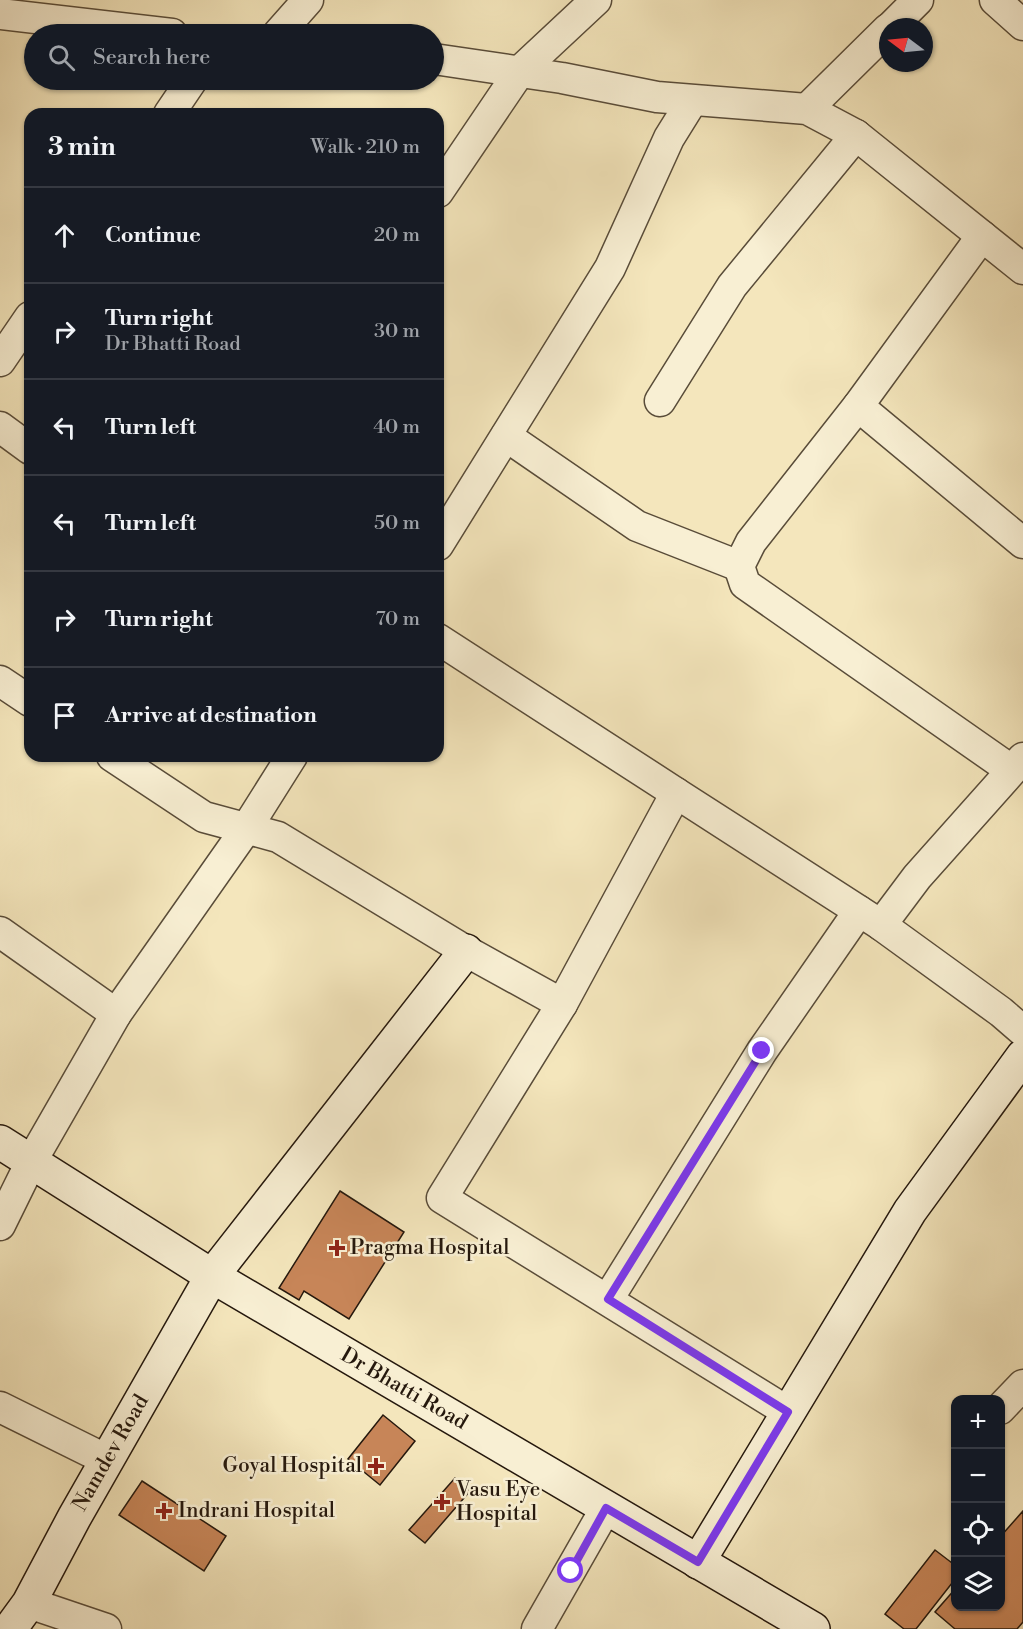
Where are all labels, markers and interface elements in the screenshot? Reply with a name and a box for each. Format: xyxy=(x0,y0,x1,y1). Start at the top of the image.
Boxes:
north arrow xyxy=(879,18,933,72)
search box xyxy=(24,24,444,90)
icon: search xyxy=(45,41,78,74)
text: Search here xyxy=(93,44,210,71)
text: 3 min xyxy=(48,131,116,163)
text: Walk · 210 m xyxy=(311,135,420,160)
icon: ahead xyxy=(48,219,81,252)
text: Continue xyxy=(105,222,201,249)
text: 20 m xyxy=(374,223,420,248)
text: Turn right xyxy=(105,305,213,332)
icon: right xyxy=(48,315,81,348)
text: 30 m xyxy=(374,319,420,344)
text: Dr Bhatti Road xyxy=(105,332,241,357)
icon: left xyxy=(48,411,81,444)
text: Turn left xyxy=(105,414,196,441)
text: 40 m xyxy=(373,415,420,440)
icon: left xyxy=(48,507,81,540)
text: Turn left xyxy=(105,510,196,537)
text: 50 m xyxy=(374,511,420,536)
icon: right xyxy=(48,603,81,636)
text: Turn right xyxy=(105,606,213,633)
text: 70 m xyxy=(376,607,420,632)
icon: arrive xyxy=(48,699,81,732)
text: Arrive at destination xyxy=(105,702,317,729)
route end xyxy=(748,1037,774,1063)
place label: Pragma Hospital xyxy=(350,1235,509,1261)
marker: Pragma Hospital xyxy=(328,1239,346,1257)
street label: Dr Bhatti Road xyxy=(336,1342,472,1436)
street label: Namdev Road xyxy=(67,1390,155,1516)
map controls xyxy=(951,1395,1005,1611)
button: + xyxy=(951,1395,1005,1449)
button: − xyxy=(951,1449,1005,1503)
place label: Goyal Hospital xyxy=(223,1453,362,1479)
marker: Goyal Hospital xyxy=(367,1457,385,1475)
place label: Vasu Eye Hospital xyxy=(455,1477,540,1527)
marker: Vasu Eye Hospital xyxy=(433,1493,451,1511)
place label: Indrani Hospital xyxy=(178,1498,335,1524)
marker: Indrani Hospital xyxy=(155,1502,173,1520)
button: locate xyxy=(951,1503,1005,1557)
route start xyxy=(557,1557,583,1583)
button: layers xyxy=(951,1557,1005,1611)

